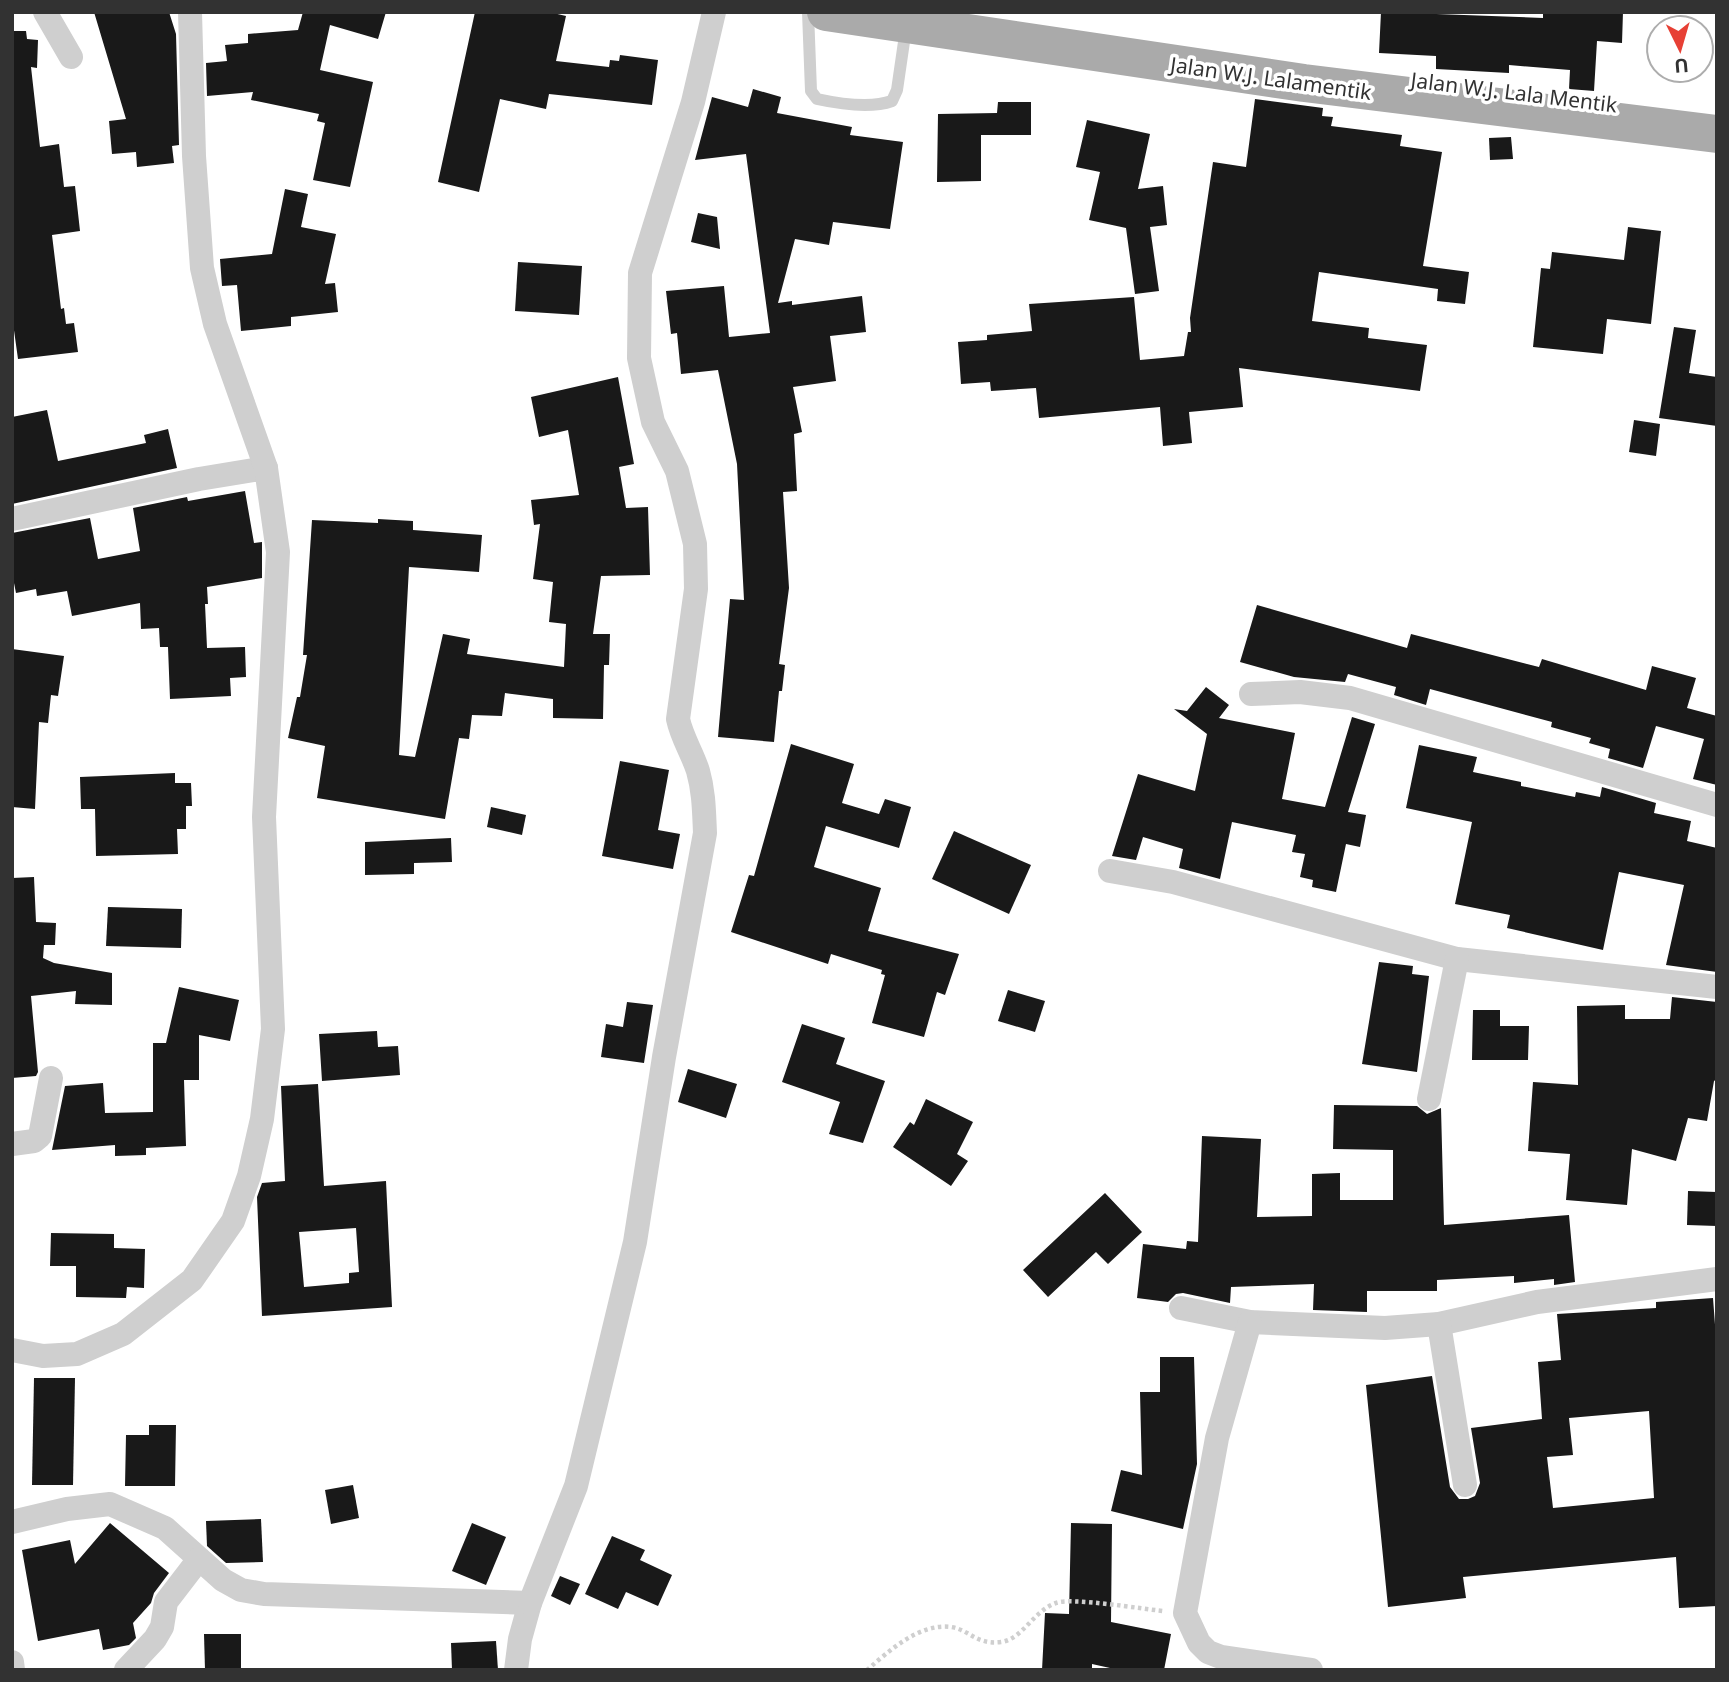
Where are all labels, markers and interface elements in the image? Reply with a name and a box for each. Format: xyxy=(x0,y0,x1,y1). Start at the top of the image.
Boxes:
north arrow xyxy=(1645,14,1715,84)
street label: Jalan W.J. Lalamentik xyxy=(1167,50,1374,106)
text: U xyxy=(1673,52,1690,80)
street label: Jalan W.J. Lala Mentik xyxy=(1407,65,1620,119)

